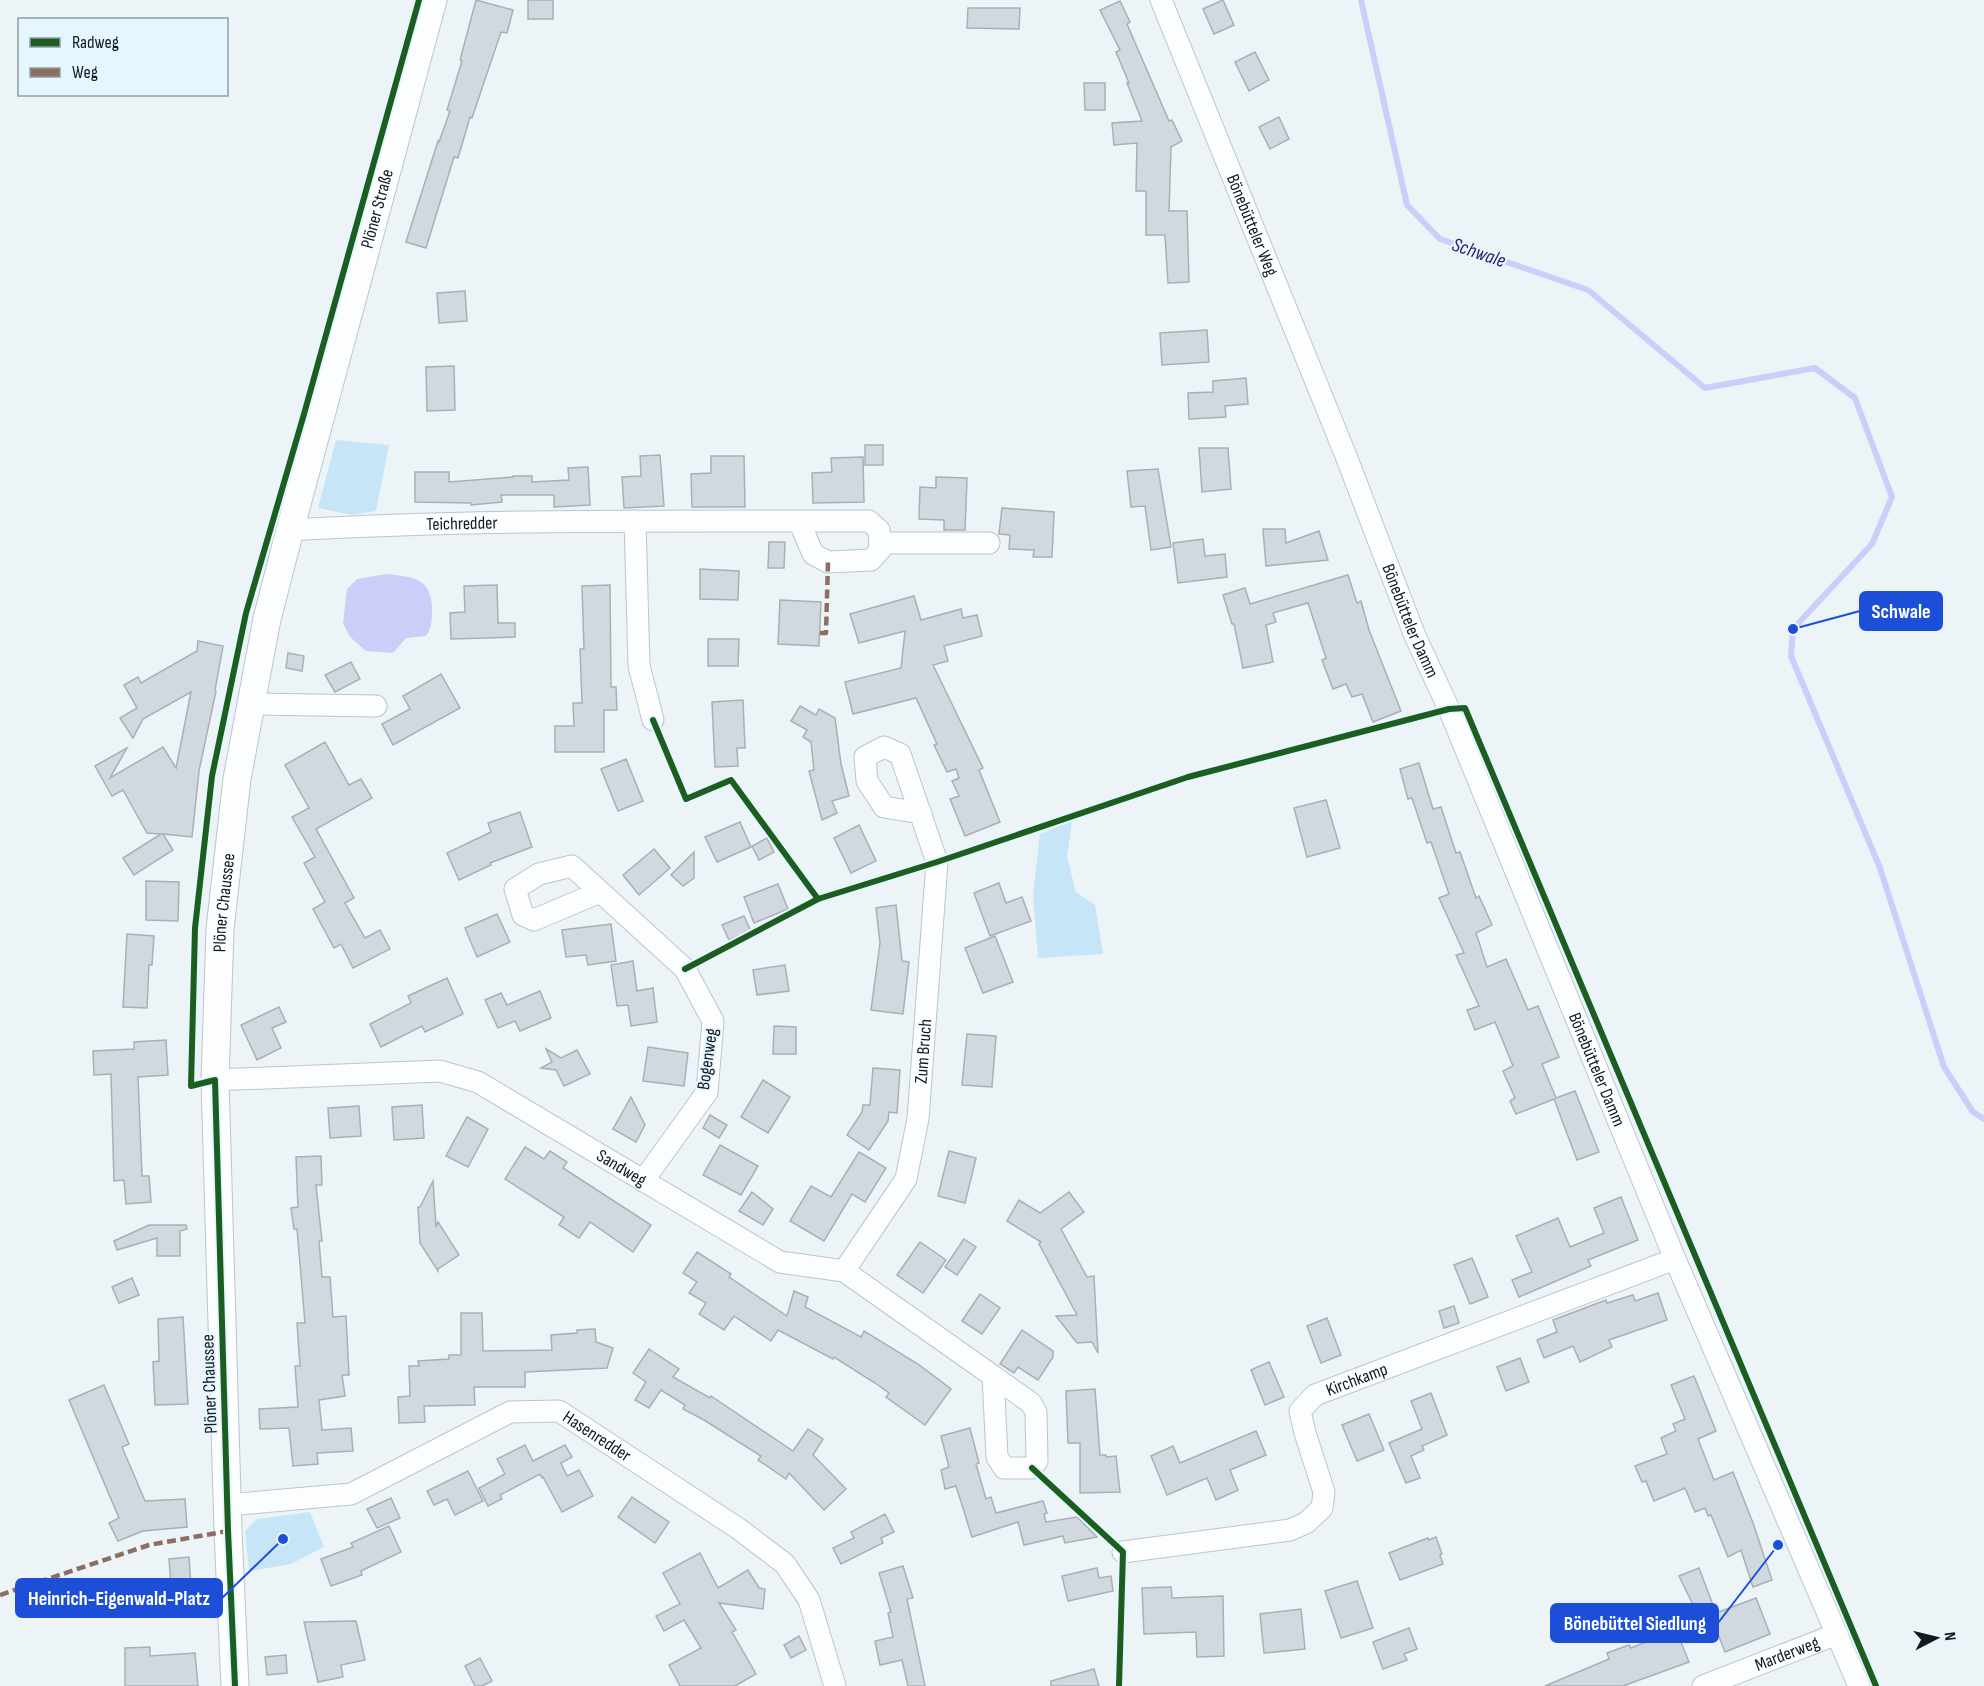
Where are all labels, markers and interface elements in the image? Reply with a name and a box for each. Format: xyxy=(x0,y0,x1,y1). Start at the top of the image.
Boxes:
legend xyxy=(18,18,228,96)
text: Radweg xyxy=(72,32,119,53)
text: Weg xyxy=(72,62,98,83)
street label: Plöner Straße xyxy=(356,167,398,251)
street label: Bönebütteler Weg xyxy=(1222,171,1282,279)
water label: Schwale xyxy=(1449,233,1509,273)
street label: Teichredder xyxy=(426,512,498,535)
street label: Bönebütteler Damm xyxy=(1377,561,1443,681)
callout: Schwale xyxy=(1860,592,1942,630)
text: Schwale xyxy=(1872,600,1930,624)
street label: Plöner Chaussee xyxy=(209,852,240,953)
street label: Bönebütteler Damm xyxy=(1564,1010,1629,1130)
street label: Zum Bruch xyxy=(911,1018,936,1084)
street label: Bogenweg xyxy=(693,1027,722,1091)
street label: Sandweg xyxy=(593,1145,650,1191)
street label: Plöner Chaussee xyxy=(197,1334,222,1434)
street label: Kirchkamp xyxy=(1323,1359,1391,1401)
street label: Hasenredder xyxy=(559,1406,635,1466)
callout: Heinrich-Eigenwald-Platz xyxy=(16,1579,222,1617)
text: Heinrich-Eigenwald-Platz xyxy=(28,1587,210,1611)
callout: Bönebüttel Siedlung xyxy=(1551,1604,1718,1642)
north arrow xyxy=(1906,1608,1966,1668)
text: Bönebüttel Siedlung xyxy=(1564,1612,1707,1636)
text: N xyxy=(1939,1631,1959,1642)
street label: Marderweg xyxy=(1752,1632,1822,1676)

